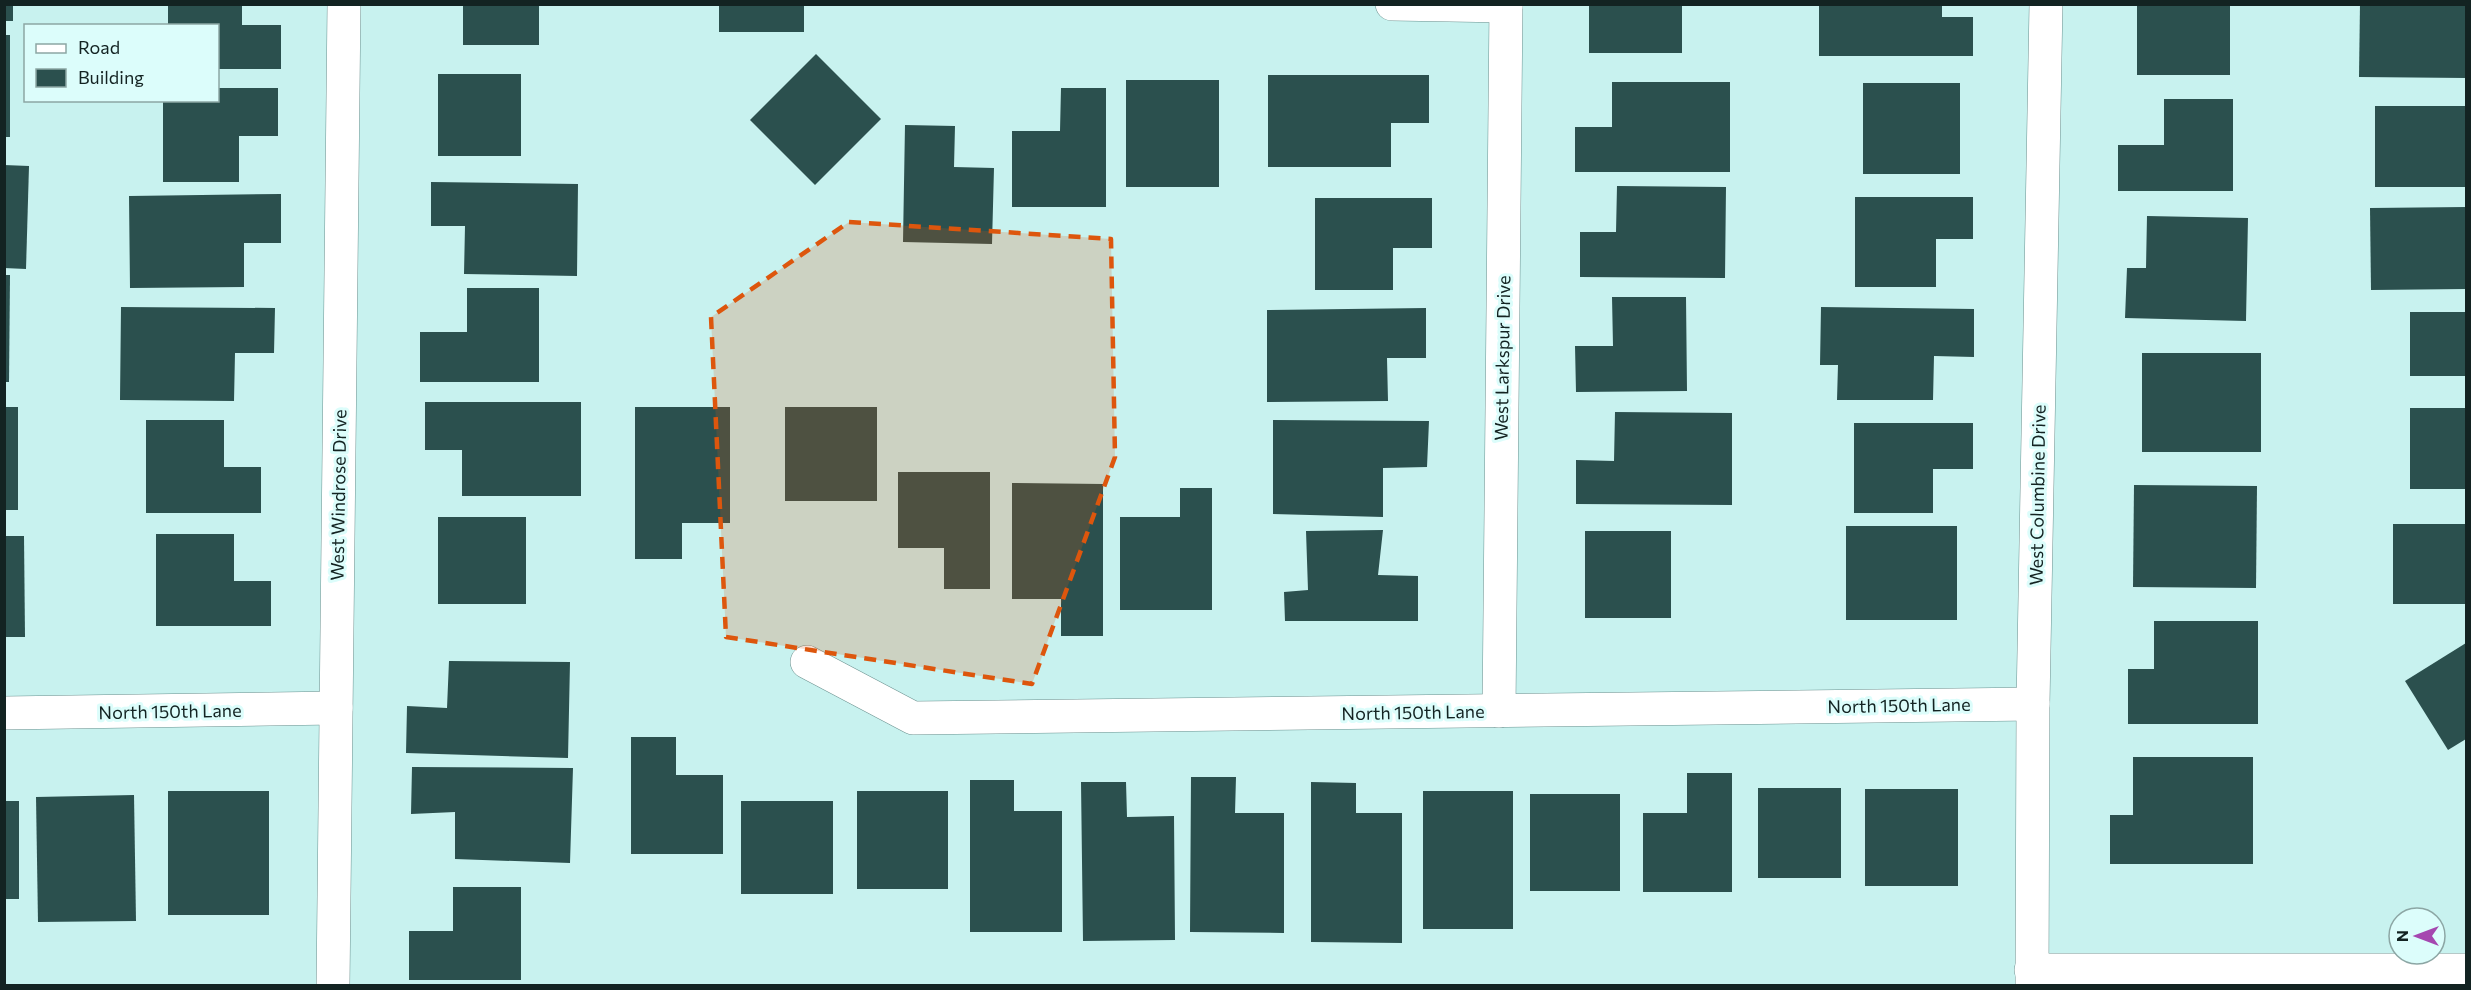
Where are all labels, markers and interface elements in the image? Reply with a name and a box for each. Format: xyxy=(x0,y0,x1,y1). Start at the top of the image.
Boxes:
legend xyxy=(24,24,219,102)
text: Road xyxy=(78,36,120,58)
text: Building xyxy=(78,66,144,88)
street label: West Larkspur Drive xyxy=(1490,275,1514,441)
street label: West Columbine Drive xyxy=(2024,404,2050,586)
street label: West Windrose Drive xyxy=(326,409,350,581)
street label: North 150th Lane xyxy=(1827,693,1971,717)
street label: North 150th Lane xyxy=(98,699,242,723)
street label: North 150th Lane xyxy=(1341,700,1485,724)
north arrow xyxy=(2387,906,2447,966)
text: N xyxy=(2392,930,2411,942)

